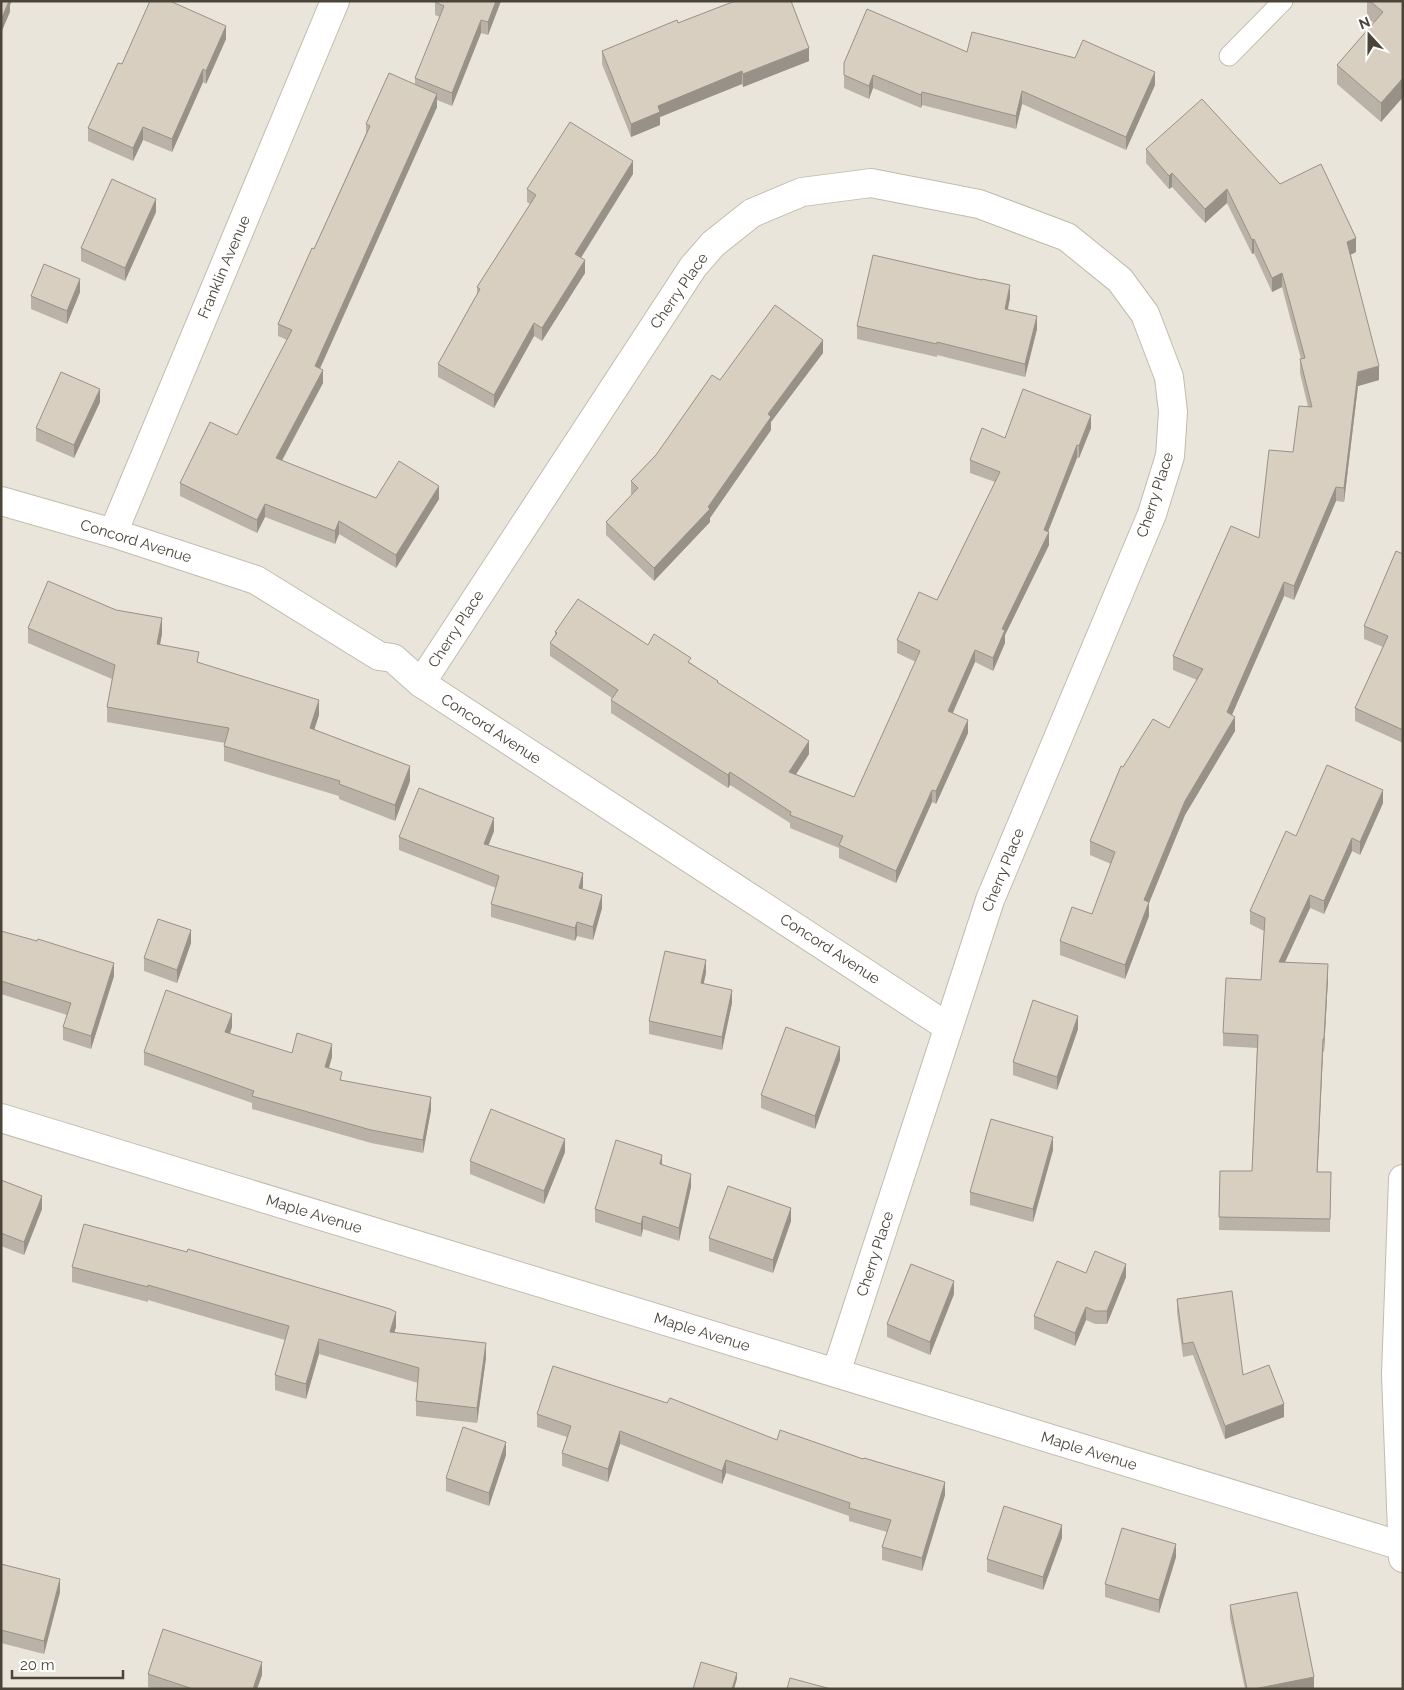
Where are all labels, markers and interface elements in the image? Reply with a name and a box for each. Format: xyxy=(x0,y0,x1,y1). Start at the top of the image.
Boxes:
north arrow xyxy=(1344,10,1394,60)
text: N xyxy=(1356,13,1372,32)
street label: Franklin Avenue xyxy=(194,212,254,321)
street label: Cherry Place xyxy=(646,249,712,332)
street label: Cherry Place xyxy=(1133,450,1177,540)
street label: Concord Avenue xyxy=(78,516,194,567)
street label: Cherry Place xyxy=(424,587,488,671)
street label: Concord Avenue xyxy=(438,690,544,768)
street label: Cherry Place xyxy=(978,825,1028,914)
street label: Concord Avenue xyxy=(777,910,883,988)
street label: Maple Avenue xyxy=(264,1191,364,1237)
street label: Cherry Place xyxy=(853,1209,897,1299)
street label: Maple Avenue xyxy=(652,1309,752,1355)
street label: Maple Avenue xyxy=(1039,1428,1139,1474)
scale bar xyxy=(12,1648,124,1680)
text: 20 m xyxy=(20,1656,55,1674)

